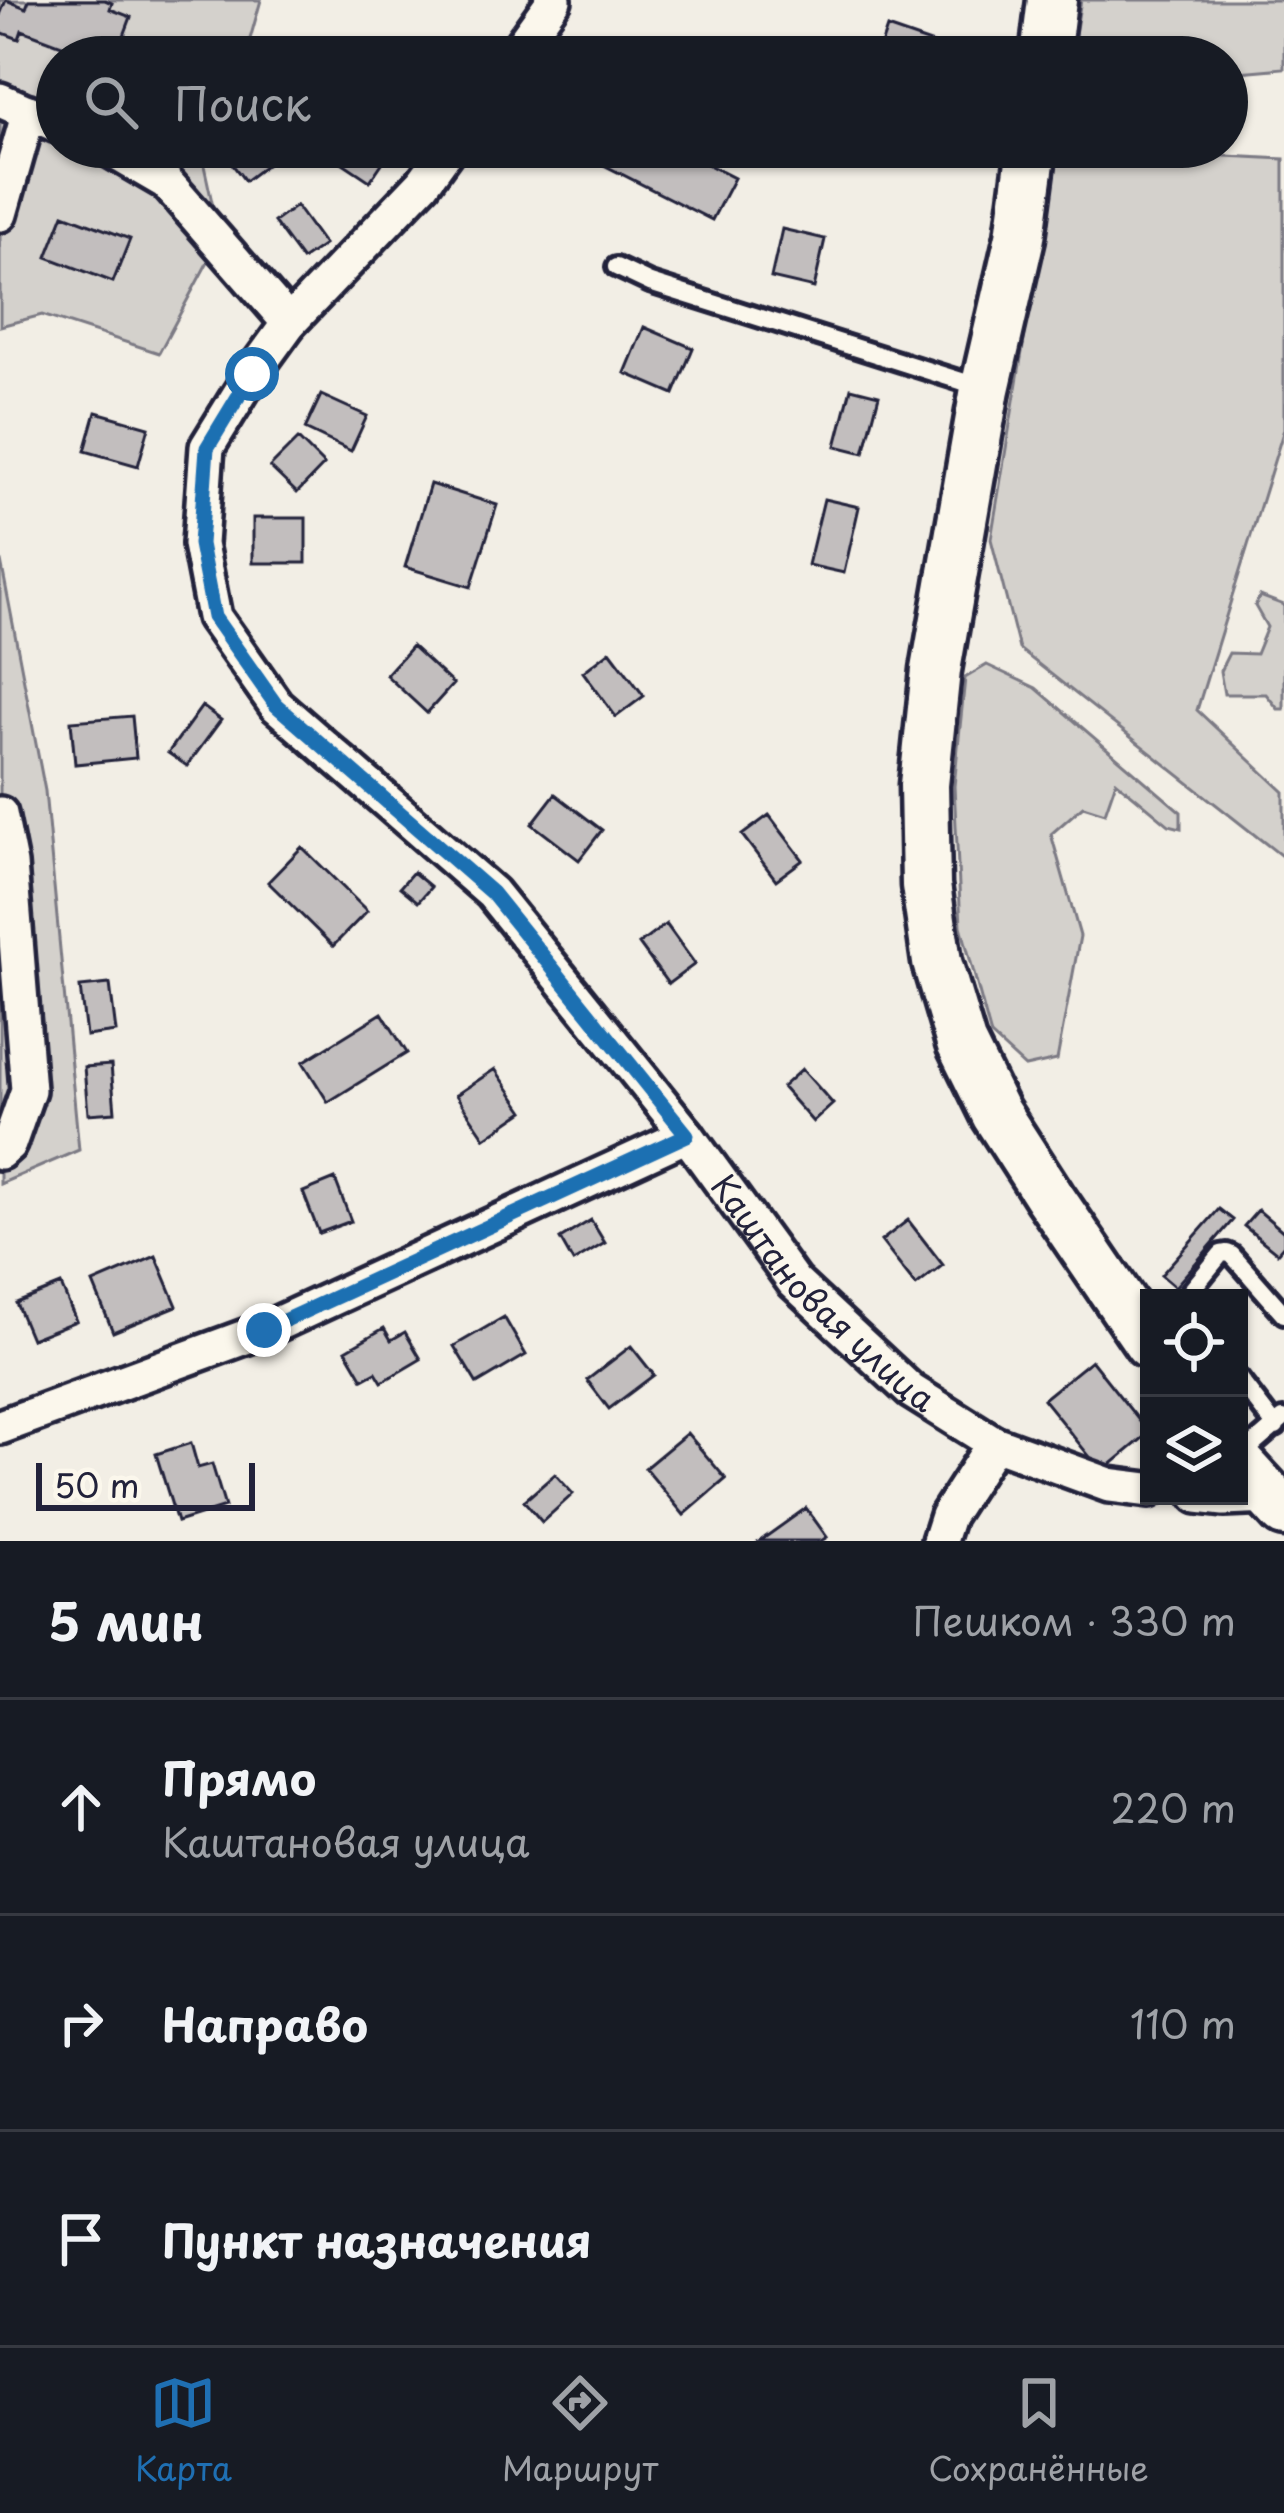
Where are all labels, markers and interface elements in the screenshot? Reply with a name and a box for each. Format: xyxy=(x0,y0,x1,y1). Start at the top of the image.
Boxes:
search box xyxy=(36,36,1248,168)
text: Поиск xyxy=(174,68,311,136)
icon: search xyxy=(78,69,144,135)
route start xyxy=(225,347,279,401)
street label: Каштановая улица xyxy=(700,1163,945,1423)
map controls xyxy=(1140,1289,1248,1505)
button: locate xyxy=(1140,1289,1248,1397)
route end xyxy=(237,1303,291,1357)
button: layers xyxy=(1140,1397,1248,1505)
scale bar xyxy=(36,1457,255,1510)
text: 50 m xyxy=(54,1459,140,1509)
text: 5 мин xyxy=(48,1581,204,1658)
text: Пешком · 330 m xyxy=(913,1590,1236,1649)
text: Прямо xyxy=(162,1743,316,1811)
icon: ahead xyxy=(48,1774,114,1840)
text: 220 m xyxy=(1111,1777,1236,1836)
text: Каштановая улица xyxy=(162,1811,529,1870)
text: Направо xyxy=(162,1989,368,2057)
icon: right xyxy=(48,1990,114,2056)
text: 110 m xyxy=(1130,1993,1236,2052)
text: Пункт назначения xyxy=(162,2205,592,2273)
icon: arrive xyxy=(48,2206,114,2272)
tab: Карта xyxy=(135,2370,232,2492)
tab: Маршрут xyxy=(502,2370,658,2492)
tab: Сохранённые xyxy=(928,2370,1149,2492)

